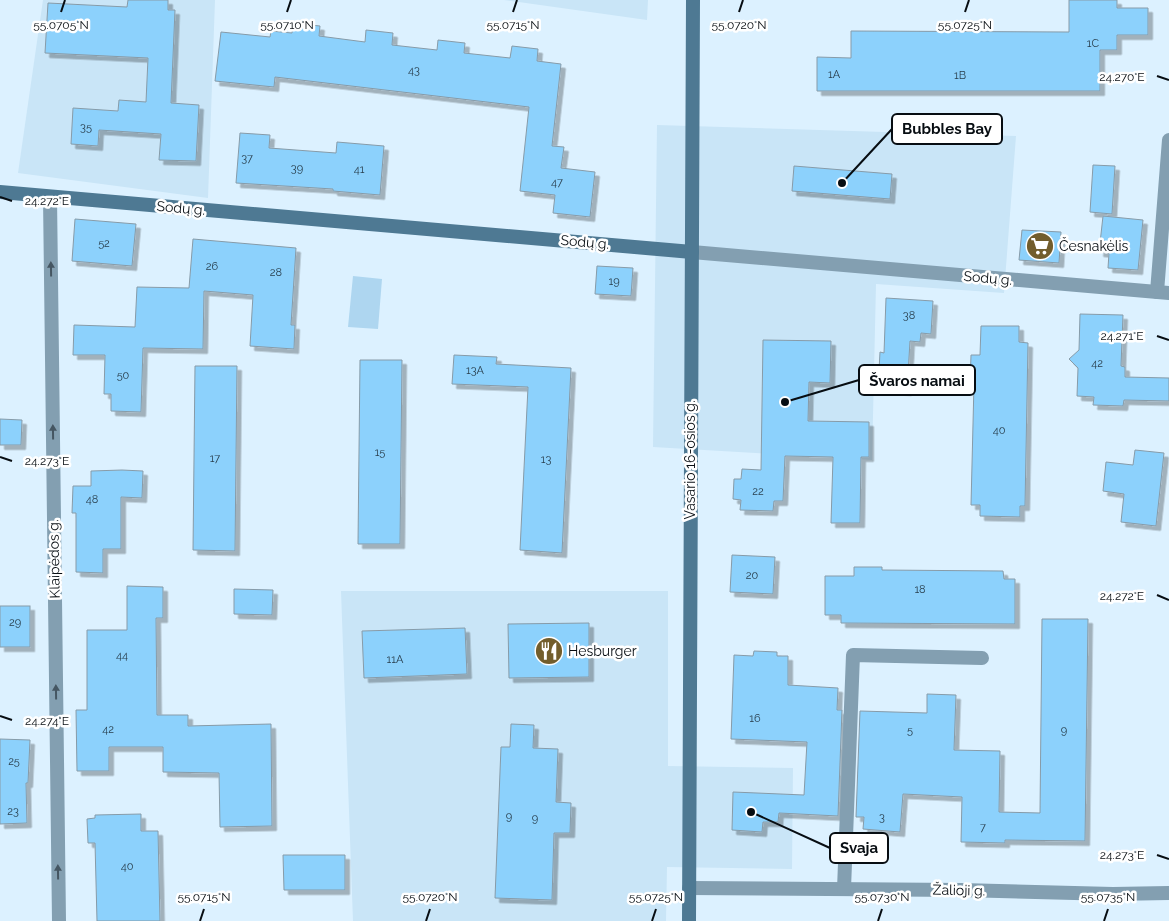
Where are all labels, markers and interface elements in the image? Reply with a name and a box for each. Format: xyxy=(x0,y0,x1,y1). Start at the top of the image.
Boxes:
text: 55.0705°N xyxy=(33,18,89,32)
text: 55.0710°N xyxy=(260,18,314,32)
text: 55.0715°N xyxy=(486,18,540,32)
text: 55.0720°N xyxy=(712,18,766,32)
text: 55.0725°N xyxy=(938,18,992,32)
house number: 1C xyxy=(1087,37,1100,50)
house number: 43 xyxy=(408,64,420,77)
house number: 1A xyxy=(828,68,841,81)
house number: 1B xyxy=(954,69,966,82)
text: 24.270°E xyxy=(1099,70,1145,84)
callout: Bubbles Bay xyxy=(892,114,1002,144)
text: Bubbles Bay xyxy=(902,120,993,138)
house number: 35 xyxy=(80,121,92,134)
house number: 37 xyxy=(241,152,253,165)
house number: 39 xyxy=(291,162,303,175)
house number: 41 xyxy=(354,163,365,176)
house number: 47 xyxy=(551,176,563,189)
text: 24.272°E xyxy=(25,194,69,208)
street label: Sodų g. xyxy=(156,198,206,218)
supermarket icon: Česnakėlis xyxy=(1025,231,1055,261)
street label: Sodų g. xyxy=(560,232,610,252)
place label: Česnakėlis xyxy=(1059,236,1128,254)
house number: 52 xyxy=(98,237,110,250)
house number: 26 xyxy=(206,260,219,273)
one-way arrow xyxy=(47,261,55,277)
house number: 28 xyxy=(270,266,282,279)
street label: Sodų g. xyxy=(963,268,1013,288)
house number: 19 xyxy=(608,275,620,288)
house number: 38 xyxy=(903,309,915,322)
text: 24.271°E xyxy=(1100,329,1144,343)
house number: 42 xyxy=(1091,357,1103,370)
house number: 13A xyxy=(466,364,485,377)
callout: Švaros namai xyxy=(859,365,975,395)
house number: 50 xyxy=(117,369,130,382)
text: Švaros namai xyxy=(869,372,965,390)
street label: Vasario 16-osios g. xyxy=(682,400,698,520)
one-way arrow xyxy=(49,423,57,439)
house number: 40 xyxy=(993,424,1006,437)
house number: 15 xyxy=(375,446,385,459)
house number: 17 xyxy=(210,452,220,465)
house number: 13 xyxy=(541,453,551,466)
text: 24.273°E xyxy=(25,454,69,468)
house number: 22 xyxy=(752,485,764,498)
house number: 48 xyxy=(86,493,98,506)
street label: Klaipėdos g. xyxy=(45,519,63,599)
house number: 20 xyxy=(746,569,758,582)
house number: 18 xyxy=(914,583,926,596)
text: 24.272°E xyxy=(1100,589,1144,603)
house number: 29 xyxy=(9,616,21,629)
restaurant icon: Hesburger xyxy=(534,636,564,666)
place label: Hesburger xyxy=(568,643,637,659)
house number: 44 xyxy=(116,649,128,662)
house number: 11A xyxy=(387,653,404,666)
one-way arrow xyxy=(52,684,60,700)
house number: 16 xyxy=(749,712,761,725)
text: 24.274°E xyxy=(25,714,69,728)
house number: 42 xyxy=(102,723,114,736)
house number: 5 xyxy=(907,724,913,737)
house number: 9 xyxy=(1061,724,1067,737)
house number: 25 xyxy=(8,755,20,768)
house number: 23 xyxy=(7,805,19,818)
house number: 9 xyxy=(506,810,512,823)
house number: 3 xyxy=(879,811,885,824)
house number: 9 xyxy=(532,812,538,825)
house number: 7 xyxy=(980,821,986,834)
callout: Svaja xyxy=(830,833,888,863)
text: Svaja xyxy=(840,839,878,857)
text: 24.273°E xyxy=(1100,848,1144,862)
house number: 40 xyxy=(121,860,134,873)
one-way arrow xyxy=(54,864,62,880)
street label: Žalioji g. xyxy=(933,881,986,898)
text: 55.0715°N xyxy=(177,890,231,904)
text: 55.0720°N xyxy=(403,890,457,904)
text: 55.0725°N xyxy=(629,890,683,904)
text: 55.0730°N xyxy=(855,890,910,904)
text: 55.0735°N xyxy=(1081,890,1135,904)

